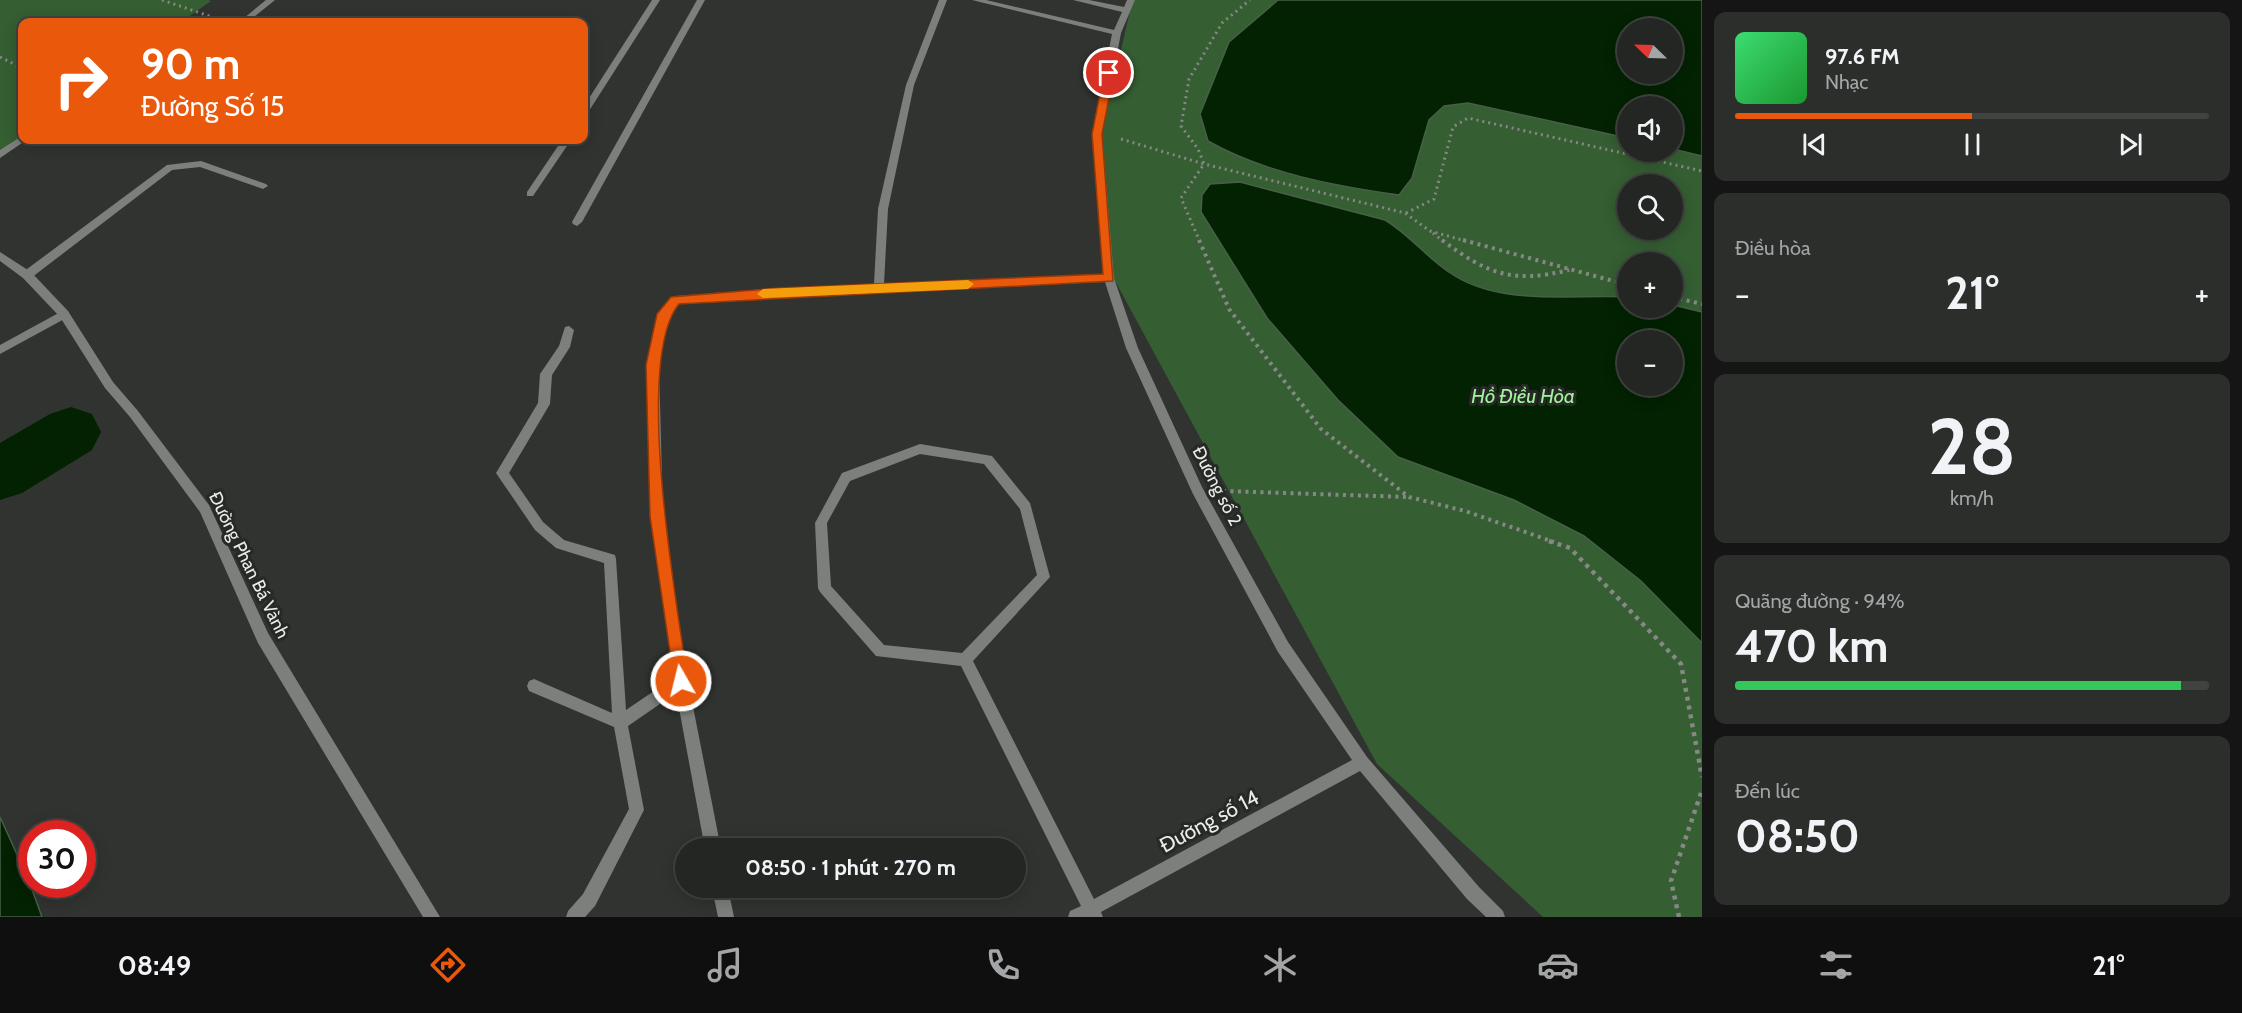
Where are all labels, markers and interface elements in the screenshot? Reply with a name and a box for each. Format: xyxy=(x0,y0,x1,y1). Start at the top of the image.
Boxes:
north arrow xyxy=(1617,18,1683,84)
map controls xyxy=(1617,18,1683,396)
text: 90 m xyxy=(141,38,240,90)
icon: right xyxy=(42,42,120,120)
text: 97.6 FM xyxy=(1825,43,1900,70)
pin xyxy=(1083,47,1134,98)
icon: arrive xyxy=(1092,56,1125,89)
text: Nhạc xyxy=(1825,70,1868,94)
text: Đường Số 15 xyxy=(141,90,284,123)
button: sound xyxy=(1617,96,1683,162)
icon: previous xyxy=(1798,128,1831,161)
icon: pause xyxy=(1956,128,1989,161)
icon: next xyxy=(2114,128,2147,161)
button: search xyxy=(1617,174,1683,240)
text: Điều hòa xyxy=(1735,236,1810,260)
button: + xyxy=(1617,252,1683,318)
text: 21° xyxy=(1945,266,1999,320)
text: − xyxy=(1735,274,1750,314)
text: + xyxy=(2194,274,2209,314)
button: − xyxy=(1617,330,1683,396)
water label: Hồ Điều Hòa xyxy=(1471,384,1575,408)
text: 28 xyxy=(1928,399,2016,494)
street label: Đường số 2 xyxy=(1188,443,1246,529)
text: km/h xyxy=(1950,486,1994,510)
street label: Đường Phan Bá Vành xyxy=(204,488,294,642)
text: Quãng đường · 94% xyxy=(1735,589,1904,613)
text: 470 km xyxy=(1735,619,1888,673)
position arrow xyxy=(649,649,713,713)
text: Đến lúc xyxy=(1735,779,1800,803)
street label: Đường số 14 xyxy=(1155,784,1263,858)
text: 08:50 xyxy=(1735,809,1860,863)
speed limit sign: 30 xyxy=(18,820,96,898)
text: 08:50 · 1 phút · 270 m xyxy=(745,854,956,881)
icon: directions xyxy=(427,944,469,986)
icon: music xyxy=(704,944,746,986)
icon: phone xyxy=(982,944,1024,986)
icon: climate xyxy=(1259,944,1301,986)
icon: car xyxy=(1537,944,1579,986)
icon: filters xyxy=(1815,944,1857,986)
text: 08:49 xyxy=(118,949,191,982)
text: 21° xyxy=(2092,949,2124,982)

